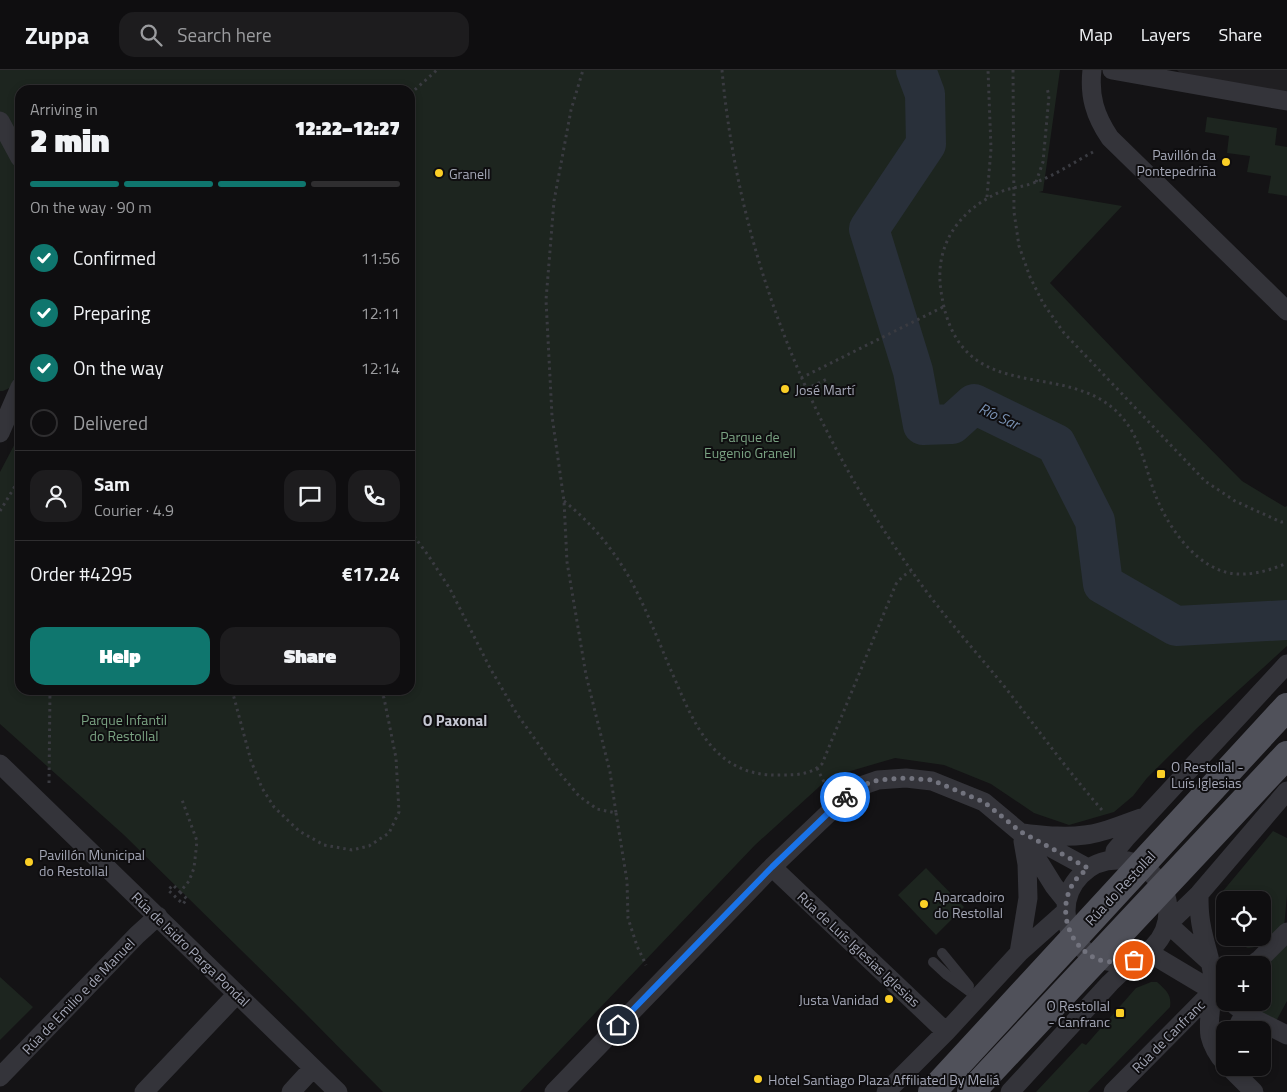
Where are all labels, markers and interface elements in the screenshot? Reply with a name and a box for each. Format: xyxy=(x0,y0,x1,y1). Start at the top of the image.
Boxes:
search box xyxy=(119,12,469,57)
text: Zuppa xyxy=(25,17,89,53)
text: Search here xyxy=(177,20,271,49)
icon: search xyxy=(137,21,165,49)
text: Map xyxy=(1079,21,1113,48)
text: Layers xyxy=(1141,21,1190,48)
text: Share xyxy=(1218,21,1262,48)
text: Arriving in xyxy=(30,97,98,121)
text: 12:22–12:27 xyxy=(295,113,400,142)
text: 2 min xyxy=(30,116,110,164)
place label: Pavillón da Pontepedriña xyxy=(1137,144,1216,181)
marker: Pavillón da Pontepedriña xyxy=(1220,156,1232,168)
place label: Granell xyxy=(449,163,491,184)
marker: Granell xyxy=(433,167,445,179)
text: On the way · 90 m xyxy=(30,195,152,219)
text: Confirmed xyxy=(73,243,156,272)
icon: check xyxy=(30,244,58,272)
text: 11:56 xyxy=(361,246,400,270)
text: Preparing xyxy=(73,298,150,327)
icon: check xyxy=(30,299,58,327)
text: 12:11 xyxy=(361,301,400,325)
text: On the way xyxy=(73,353,164,382)
icon: check xyxy=(30,354,58,382)
text: 12:14 xyxy=(361,356,400,380)
place label: José Martí xyxy=(795,379,856,400)
marker: José Martí xyxy=(779,383,791,395)
water label: Río Sar xyxy=(975,397,1025,436)
text: Delivered xyxy=(73,408,148,437)
park label: Parque de Eugenio Granell xyxy=(704,426,796,463)
text: Sam xyxy=(94,469,130,498)
button: person xyxy=(30,470,82,522)
button: chat xyxy=(284,470,336,522)
button: phone xyxy=(348,470,400,522)
text: Courier · 4.9 xyxy=(94,498,174,522)
text: Order #4295 xyxy=(30,559,132,588)
text: €17.24 xyxy=(342,559,400,588)
button: Help xyxy=(30,627,210,685)
button: Share xyxy=(220,627,400,685)
park label: Parque Infantil do Restollal xyxy=(81,709,167,746)
district label: O Paxonal xyxy=(423,709,487,732)
place label: O Restollal - Luís Iglesias xyxy=(1171,756,1244,793)
marker: O Restollal - Luís Iglesias xyxy=(1155,768,1167,780)
courier xyxy=(820,772,870,822)
icon: bike xyxy=(831,783,859,811)
place label: Pavillón Municipal do Restollal xyxy=(39,844,145,881)
street label: Rúa do Restollal xyxy=(1080,846,1160,930)
marker: Pavillón Municipal do Restollal xyxy=(23,856,35,868)
street label: Rúa de Luís Iglesias Iglesias xyxy=(793,886,925,1012)
place label: Aparcadoiro do Restollal xyxy=(934,886,1005,923)
street label: Rúa de Isidro Parga Pondal xyxy=(127,887,255,1011)
map controls xyxy=(1216,891,1271,1076)
button: locate xyxy=(1216,891,1271,946)
marker: Aparcadoiro do Restollal xyxy=(918,898,930,910)
street label: Rúa de Emilio e de Manuel xyxy=(17,933,139,1059)
pin xyxy=(1113,939,1155,981)
icon: bag xyxy=(1120,946,1148,974)
button: + xyxy=(1216,956,1271,1011)
place label: Justa Vanidad xyxy=(799,989,879,1010)
marker: Justa Vanidad xyxy=(883,993,895,1005)
place label: O Restollal - Canfranc xyxy=(1047,995,1110,1032)
street label: Rúa de Canfranc xyxy=(1127,995,1209,1077)
pin xyxy=(597,1004,639,1046)
marker: O Restollal - Canfranc xyxy=(1114,1007,1126,1019)
icon: home xyxy=(604,1011,632,1039)
button: − xyxy=(1216,1021,1271,1076)
place label: Hotel Santiago Plaza Affiliated By Meliá xyxy=(768,1069,1000,1090)
marker: Hotel Santiago Plaza Affiliated By Meliá xyxy=(752,1073,764,1085)

